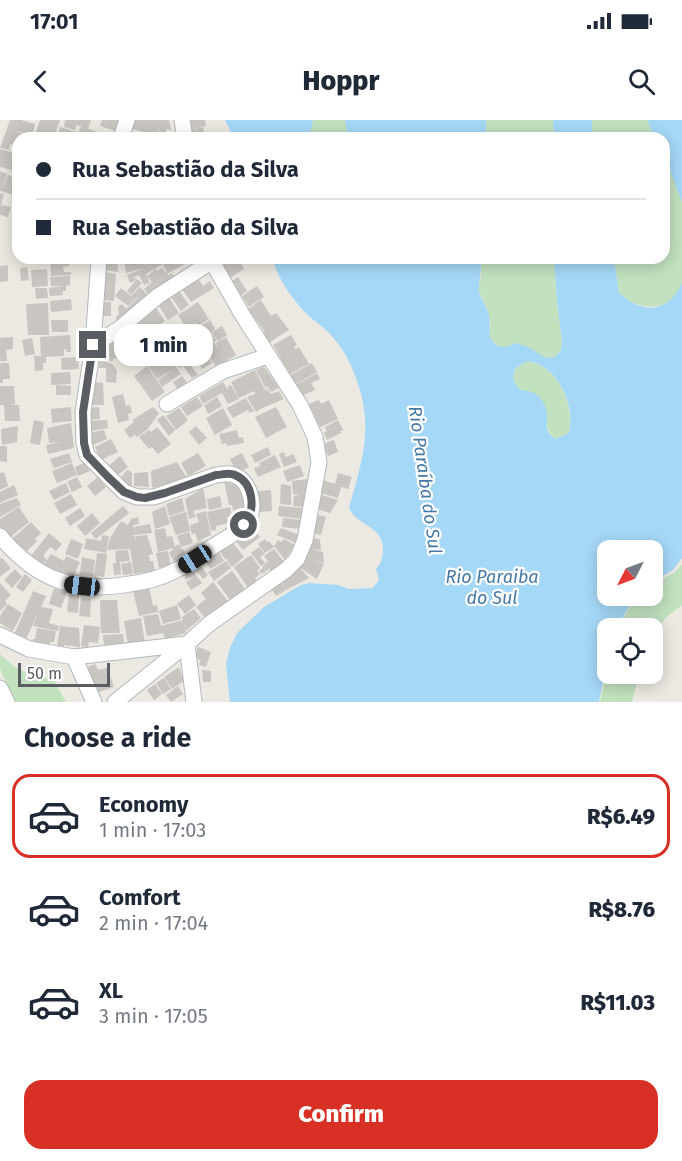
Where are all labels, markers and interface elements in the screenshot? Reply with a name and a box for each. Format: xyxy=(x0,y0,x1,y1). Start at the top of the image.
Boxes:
text: 17:01 xyxy=(30,8,78,35)
icon: back xyxy=(24,65,57,98)
text: Hoppr xyxy=(303,65,379,97)
icon: search xyxy=(625,65,658,98)
text: Rua Sebastião da Silva xyxy=(72,156,299,183)
text: Rua Sebastião da Silva xyxy=(72,214,299,241)
callout: 1 min xyxy=(114,324,213,366)
route end xyxy=(79,331,106,358)
text: 1 min xyxy=(140,333,187,357)
water label: Rio Paraíba do Sul xyxy=(404,405,446,555)
route start xyxy=(230,511,257,538)
north arrow xyxy=(597,540,663,606)
map controls xyxy=(597,540,663,684)
car xyxy=(175,542,215,576)
water label: Rio Paraiba do Sul xyxy=(445,566,539,609)
car xyxy=(63,575,101,597)
button: locate xyxy=(597,618,663,684)
scale bar xyxy=(18,660,110,688)
text: 50 m xyxy=(27,664,62,683)
text: Choose a ride xyxy=(24,722,191,754)
icon: car xyxy=(27,789,81,843)
text: Economy xyxy=(99,791,188,818)
text: R$6.49 xyxy=(587,803,655,830)
text: 1 min · 17:03 xyxy=(99,818,206,842)
icon: car xyxy=(27,882,81,936)
text: Comfort xyxy=(99,884,180,911)
text: R$8.76 xyxy=(588,896,655,923)
text: 2 min · 17:04 xyxy=(99,911,208,935)
icon: car xyxy=(27,975,81,1029)
text: XL xyxy=(99,977,123,1004)
text: R$11.03 xyxy=(580,989,655,1016)
text: 3 min · 17:05 xyxy=(99,1004,208,1028)
button: Confirm xyxy=(24,1080,658,1149)

